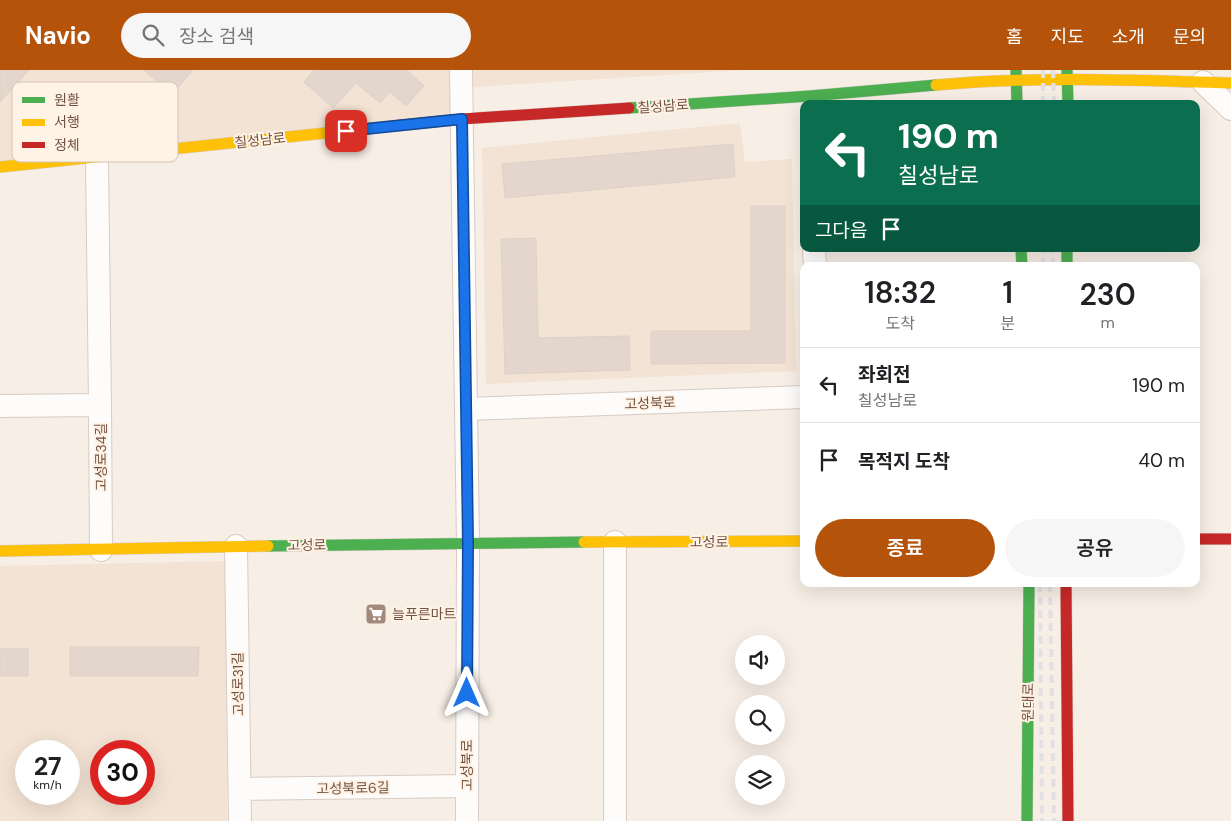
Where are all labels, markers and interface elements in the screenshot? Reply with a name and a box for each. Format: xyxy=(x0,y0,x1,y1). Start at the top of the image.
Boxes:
search box xyxy=(121,13,471,58)
text: Navio xyxy=(25,20,91,51)
icon: search xyxy=(139,21,167,49)
text: 장소 검색 xyxy=(179,24,254,49)
text: 홈 xyxy=(1006,25,1023,49)
text: 지도 xyxy=(1051,25,1084,49)
text: 소개 xyxy=(1112,25,1145,49)
text: 문의 xyxy=(1173,25,1206,49)
legend xyxy=(12,82,178,162)
text: 원활 xyxy=(54,91,80,109)
street label: 칠성남로 xyxy=(637,95,689,117)
pin xyxy=(325,110,367,152)
text: 서행 xyxy=(54,113,80,131)
text: 190 m xyxy=(898,113,999,159)
icon: arrive xyxy=(332,117,360,145)
icon: left xyxy=(815,120,880,185)
street label: 칠성남로 xyxy=(233,128,287,152)
text: 정체 xyxy=(54,136,80,154)
text: 칠성남로 xyxy=(898,161,979,190)
icon: arrive xyxy=(877,215,905,243)
text: 그다음 xyxy=(815,218,867,243)
text: 18:32 xyxy=(864,273,936,312)
text: 1 xyxy=(1002,273,1013,312)
text: 230 xyxy=(1079,275,1136,314)
text: m xyxy=(1100,312,1115,333)
text: 도착 xyxy=(885,313,915,334)
text: 분 xyxy=(1000,313,1015,334)
text: 좌회전 xyxy=(858,362,910,387)
icon: left xyxy=(815,371,843,399)
text: 190 m xyxy=(1132,373,1185,398)
text: 칠성남로 xyxy=(858,390,917,411)
street label: 고성북로 xyxy=(624,393,676,413)
street label: 고성로34길 xyxy=(92,423,110,491)
icon: arrive xyxy=(815,446,843,474)
text: 40 m xyxy=(1138,448,1185,473)
text: 목적지 도착 xyxy=(858,449,950,474)
button: 종료 xyxy=(815,519,995,577)
button: 공유 xyxy=(1005,519,1185,577)
street label: 고성로 xyxy=(690,533,728,551)
street label: 고성로 xyxy=(288,536,327,554)
supermarket icon: 늘푸른마트 xyxy=(364,602,388,626)
place label: 늘푸른마트 xyxy=(392,605,457,623)
map controls xyxy=(735,635,785,805)
button: sound xyxy=(735,635,785,685)
street label: 고성로31길 xyxy=(228,652,248,716)
position arrow xyxy=(440,666,492,718)
street label: 원대로 xyxy=(1019,682,1037,721)
button: search xyxy=(735,695,785,745)
street label: 고성북로 xyxy=(458,739,476,791)
speed limit sign: 30 xyxy=(90,740,155,805)
text: 27 xyxy=(34,750,61,783)
button: layers xyxy=(735,755,785,805)
text: km/h xyxy=(33,777,62,793)
street label: 고성북로6길 xyxy=(316,778,390,798)

